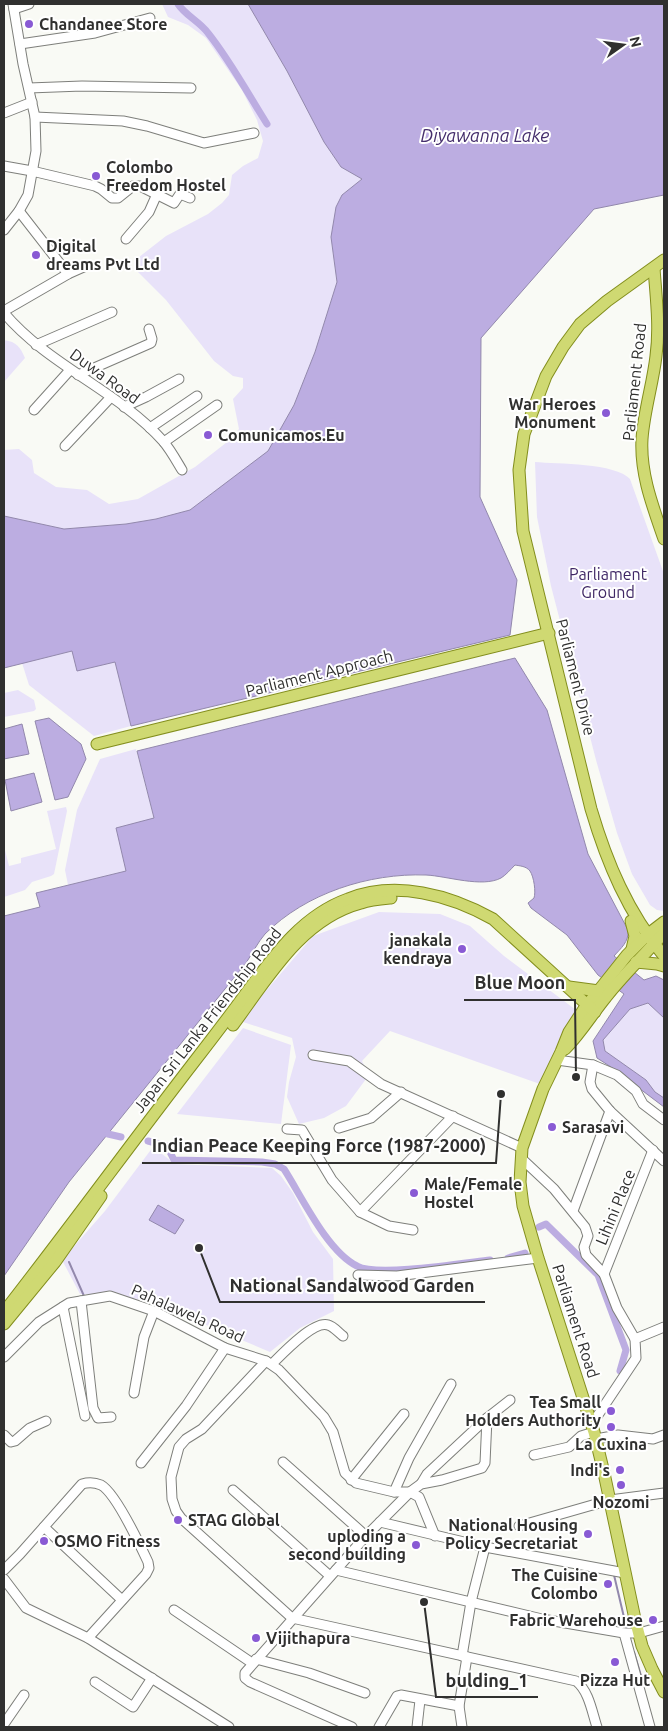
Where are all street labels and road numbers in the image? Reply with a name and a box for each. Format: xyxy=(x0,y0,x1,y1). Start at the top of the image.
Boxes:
street label: Parliament Road xyxy=(619,322,649,442)
street label: Duwa Road xyxy=(67,345,143,407)
street label: Parliament Drive xyxy=(553,617,599,737)
street label: Parliament Approach xyxy=(244,646,394,700)
street label: Japan Sri Lanka Friendship Road xyxy=(129,924,285,1116)
street label: Lihini Place xyxy=(592,1167,638,1247)
street label: Parliament Road xyxy=(549,1262,603,1380)
street label: Pahalawela Road xyxy=(129,1280,247,1346)

